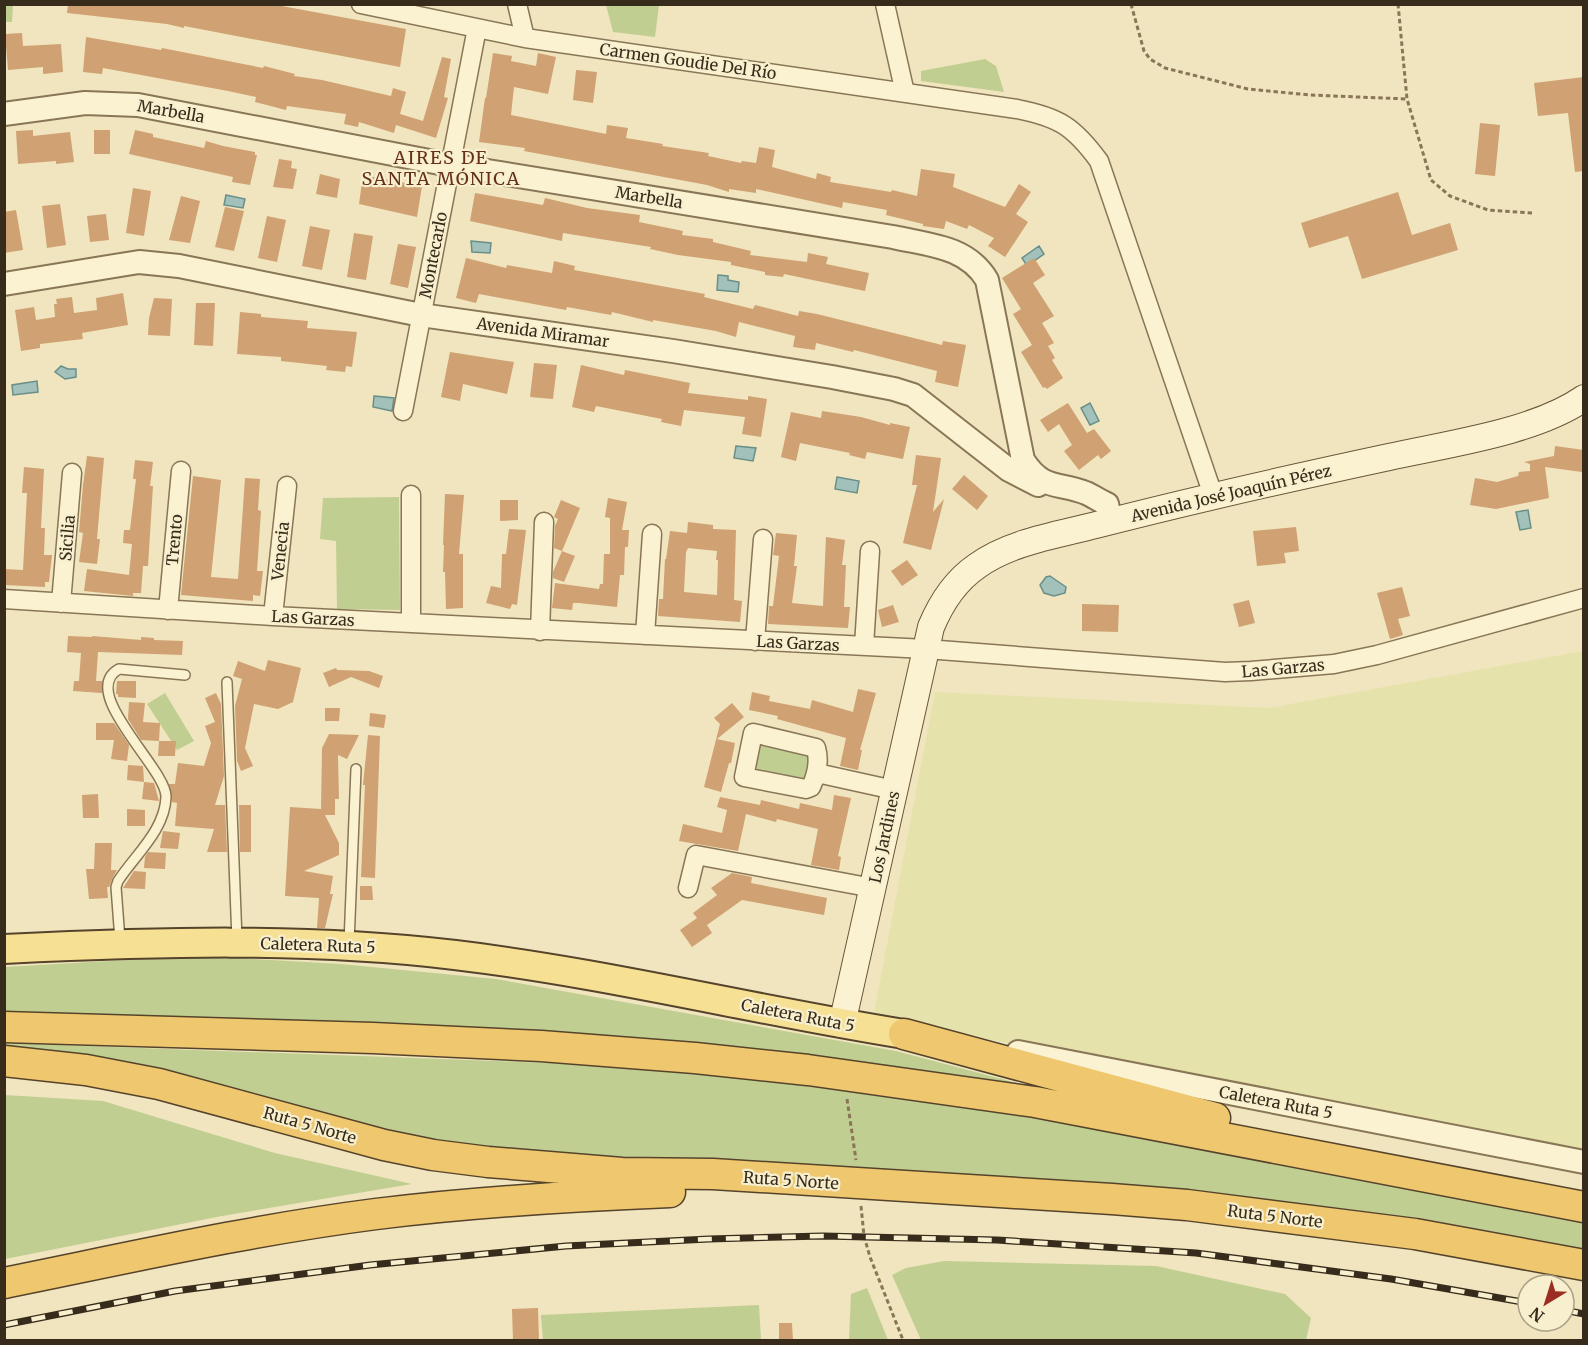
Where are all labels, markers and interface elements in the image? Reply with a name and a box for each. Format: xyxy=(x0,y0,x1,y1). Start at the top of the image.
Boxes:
street label: Carmen Goudie Del Río xyxy=(598,39,778,83)
street label: Marbella xyxy=(136,95,207,127)
district label: AIRES DE SANTA MÓNICA xyxy=(361,146,521,190)
street label: Marbella xyxy=(614,182,685,212)
street label: Montecarlo xyxy=(415,210,451,300)
street label: Avenida Miramar xyxy=(474,313,611,351)
street label: Avenida José Joaquín Pérez xyxy=(1128,460,1333,526)
street label: Trento xyxy=(162,513,186,567)
street label: Sicilia xyxy=(55,514,79,562)
street label: Venecia xyxy=(267,520,293,582)
street label: Las Garzas xyxy=(271,606,355,630)
street label: Las Garzas xyxy=(756,631,840,655)
street label: Las Garzas xyxy=(1240,654,1326,682)
street label: Los Jardines xyxy=(864,789,904,885)
street label: Caletera Ruta 5 xyxy=(260,933,376,957)
street label: Caletera Ruta 5 xyxy=(740,994,856,1036)
street label: Caletera Ruta 5 xyxy=(1218,1081,1334,1123)
street label: Ruta 5 Norte xyxy=(261,1102,359,1148)
street label: Ruta 5 Norte xyxy=(743,1167,839,1193)
street label: Ruta 5 Norte xyxy=(1226,1200,1324,1232)
north arrow xyxy=(1516,1273,1576,1333)
text: N xyxy=(1525,1303,1548,1327)

